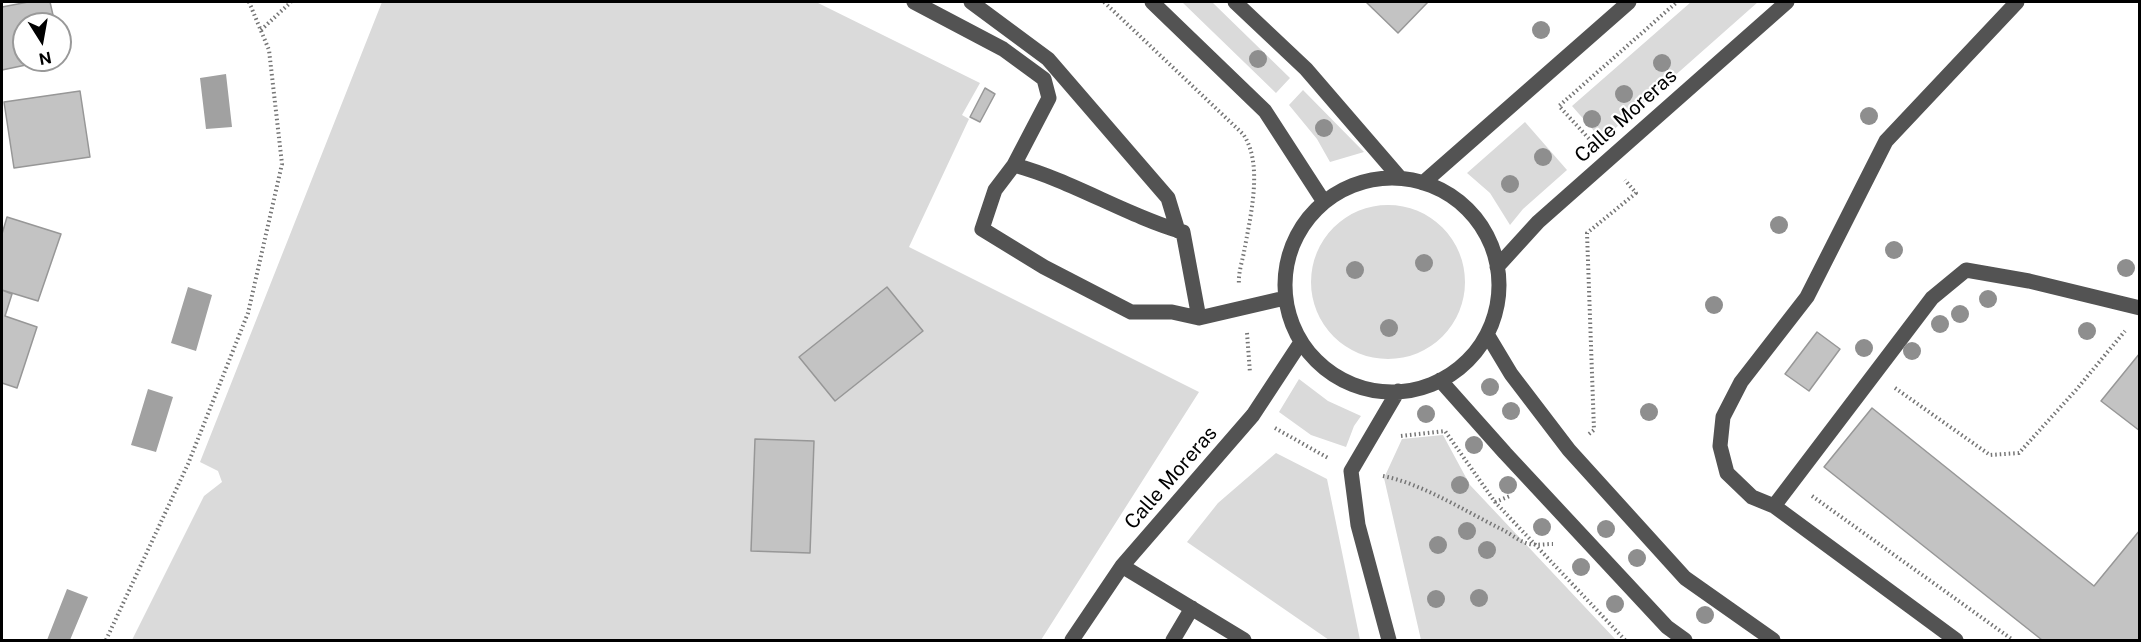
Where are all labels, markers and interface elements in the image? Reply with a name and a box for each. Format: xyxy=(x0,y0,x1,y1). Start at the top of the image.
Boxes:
north arrow xyxy=(12,12,72,72)
text: N xyxy=(37,48,53,69)
street label: Calle Moreras xyxy=(1570,64,1682,168)
street label: Calle Moreras xyxy=(1120,422,1222,534)

